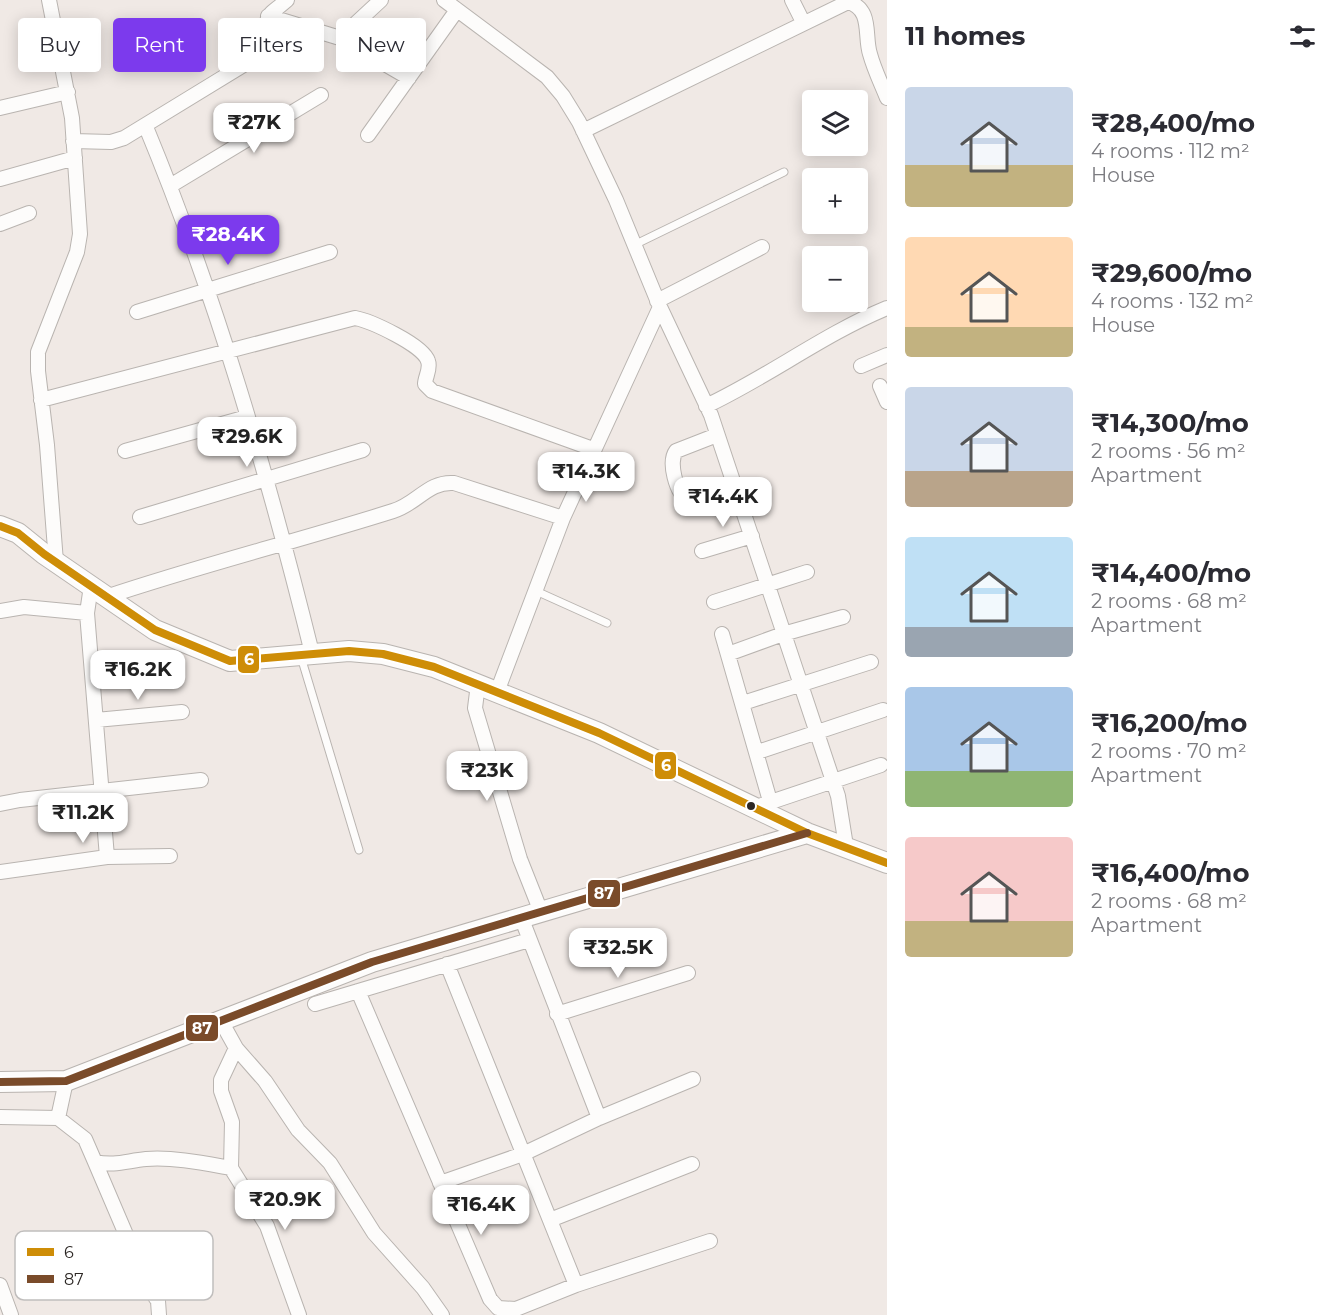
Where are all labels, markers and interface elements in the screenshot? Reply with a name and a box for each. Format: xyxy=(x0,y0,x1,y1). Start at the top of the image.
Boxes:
chip: Buy xyxy=(18,18,101,72)
chip: Rent xyxy=(113,18,206,72)
chip: Filters xyxy=(218,18,324,72)
chip: New xyxy=(336,18,426,72)
text: 11 homes xyxy=(905,20,1025,52)
icon: filters xyxy=(1286,20,1319,53)
map controls xyxy=(802,90,868,312)
button: layers xyxy=(802,90,868,156)
pin: ₹27K xyxy=(218,103,290,154)
text: ₹28,400/mo xyxy=(1091,107,1255,139)
text: ₹27K xyxy=(227,110,281,134)
icon: home xyxy=(953,111,1025,183)
text: 4 rooms · 112 m² xyxy=(1091,139,1250,163)
text: House xyxy=(1091,163,1155,187)
button: + xyxy=(802,168,868,234)
pin: ₹28.4K xyxy=(179,215,277,266)
text: ₹28.4K xyxy=(191,222,265,246)
button: − xyxy=(802,246,868,312)
text: ₹29,600/mo xyxy=(1091,257,1252,289)
icon: home xyxy=(953,261,1025,333)
text: 4 rooms · 132 m² xyxy=(1091,289,1254,313)
text: House xyxy=(1091,313,1155,337)
text: ₹14,300/mo xyxy=(1091,407,1249,439)
icon: home xyxy=(953,411,1025,483)
pin: ₹29.6K xyxy=(198,417,296,468)
text: ₹29.6K xyxy=(211,424,283,448)
text: 2 rooms · 56 m² xyxy=(1091,439,1246,463)
pin: ₹14.3K xyxy=(537,452,635,503)
text: ₹14.3K xyxy=(552,459,620,483)
text: Apartment xyxy=(1091,463,1202,487)
pin: ₹14.4K xyxy=(674,477,772,528)
text: ₹14.4K xyxy=(688,484,758,508)
text: ₹14,400/mo xyxy=(1091,557,1251,589)
icon: home xyxy=(953,561,1025,633)
text: 2 rooms · 68 m² xyxy=(1091,589,1247,613)
text: Apartment xyxy=(1091,613,1202,637)
line badge: 6 xyxy=(237,645,260,674)
pin: ₹16.2K xyxy=(89,650,187,701)
text: 6 xyxy=(244,650,254,669)
text: ₹16.2K xyxy=(104,657,172,681)
text: ₹16,200/mo xyxy=(1091,707,1247,739)
icon: home xyxy=(953,711,1025,783)
text: 2 rooms · 70 m² xyxy=(1091,739,1247,763)
pin: ₹23K xyxy=(451,751,523,802)
line badge: 6 xyxy=(654,751,677,780)
text: 6 xyxy=(661,756,671,775)
text: ₹23K xyxy=(461,758,513,782)
text: Apartment xyxy=(1091,763,1202,787)
pin: ₹11.2K xyxy=(34,793,132,844)
text: ₹11.2K xyxy=(52,800,114,824)
unlabelled marker xyxy=(745,800,757,812)
text: ₹16,400/mo xyxy=(1091,857,1249,889)
icon: home xyxy=(953,861,1025,933)
line badge: 87 xyxy=(587,879,621,908)
text: 87 xyxy=(594,884,614,903)
text: 2 rooms · 68 m² xyxy=(1091,889,1247,913)
text: Apartment xyxy=(1091,913,1202,937)
pin: ₹32.5K xyxy=(569,928,667,979)
text: ₹32.5K xyxy=(583,935,653,959)
line badge: 87 xyxy=(185,1014,219,1042)
text: 87 xyxy=(192,1019,212,1038)
pin: ₹20.9K xyxy=(236,1180,334,1231)
pin: ₹16.4K xyxy=(432,1185,530,1236)
text: ₹20.9K xyxy=(249,1187,321,1211)
text: ₹16.4K xyxy=(446,1192,516,1216)
legend xyxy=(15,1231,213,1300)
text: 6 xyxy=(64,1243,74,1262)
text: 87 xyxy=(64,1270,84,1289)

